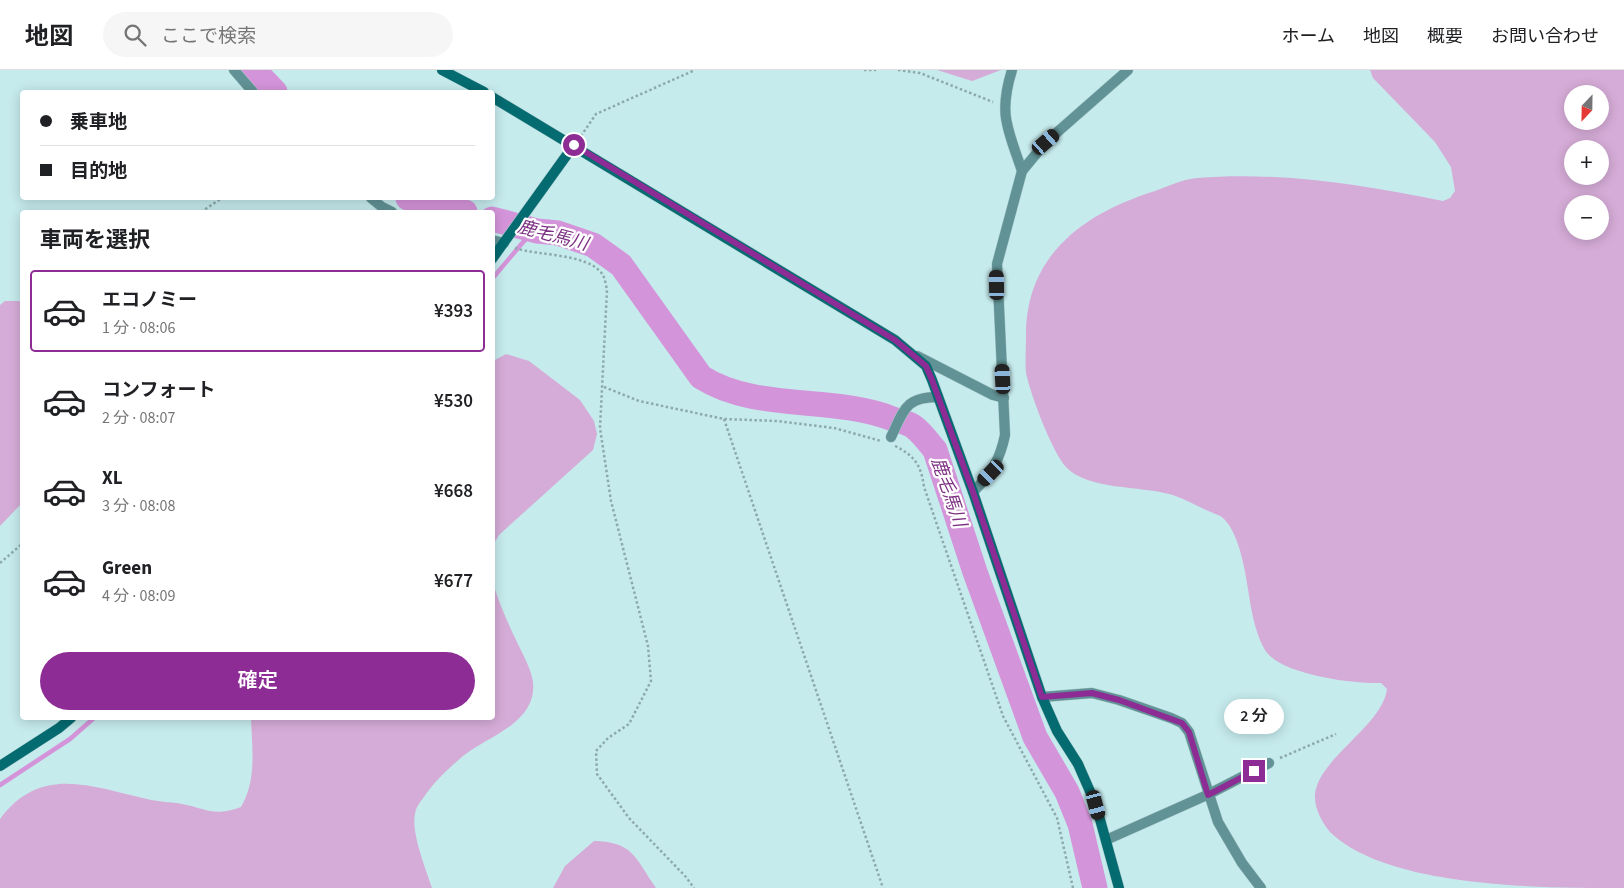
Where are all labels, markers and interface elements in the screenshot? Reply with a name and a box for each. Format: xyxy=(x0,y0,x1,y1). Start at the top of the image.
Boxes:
search box xyxy=(103,12,453,57)
text: 地図 xyxy=(25,19,73,54)
icon: search xyxy=(121,21,149,49)
text: ここで検索 xyxy=(161,23,256,50)
text: ホーム xyxy=(1282,24,1335,49)
text: 地図 xyxy=(1363,24,1399,49)
text: 概要 xyxy=(1427,24,1463,49)
text: お問い合わせ xyxy=(1491,24,1599,49)
north arrow xyxy=(1564,85,1609,130)
map controls xyxy=(1564,85,1609,240)
text: 乗車地 xyxy=(70,109,127,136)
car xyxy=(1029,126,1062,158)
route start xyxy=(563,134,585,156)
button: + xyxy=(1564,140,1609,185)
text: 目的地 xyxy=(70,158,127,185)
button: − xyxy=(1564,195,1609,240)
water label: 鹿毛馬川 xyxy=(515,214,593,257)
text: 車両を選択 xyxy=(40,224,150,256)
car xyxy=(989,270,1004,300)
text: エコノミー xyxy=(102,287,197,314)
icon: car xyxy=(42,289,87,334)
text: ¥393 xyxy=(434,298,473,325)
text: 1 分 · 08:06 xyxy=(102,317,175,339)
car xyxy=(994,364,1011,394)
text: コンフォート xyxy=(102,377,215,404)
icon: car xyxy=(42,379,87,424)
text: ¥530 xyxy=(434,388,473,415)
text: 2 分 · 08:07 xyxy=(102,407,175,429)
water label: 鹿毛馬川 xyxy=(925,454,973,532)
car xyxy=(975,457,1006,489)
text: XL xyxy=(102,465,123,492)
icon: car xyxy=(42,469,87,514)
text: ¥668 xyxy=(434,478,473,505)
text: 3 分 · 08:08 xyxy=(102,495,175,517)
text: Green xyxy=(102,555,152,582)
icon: car xyxy=(42,559,87,604)
text: ¥677 xyxy=(434,568,473,595)
text: 4 分 · 08:09 xyxy=(102,585,175,607)
button: 確定 xyxy=(40,652,475,710)
callout: 2 分 xyxy=(1224,698,1284,734)
text: 2 分 xyxy=(1240,705,1268,727)
route end xyxy=(1243,760,1265,782)
car xyxy=(1084,789,1107,821)

